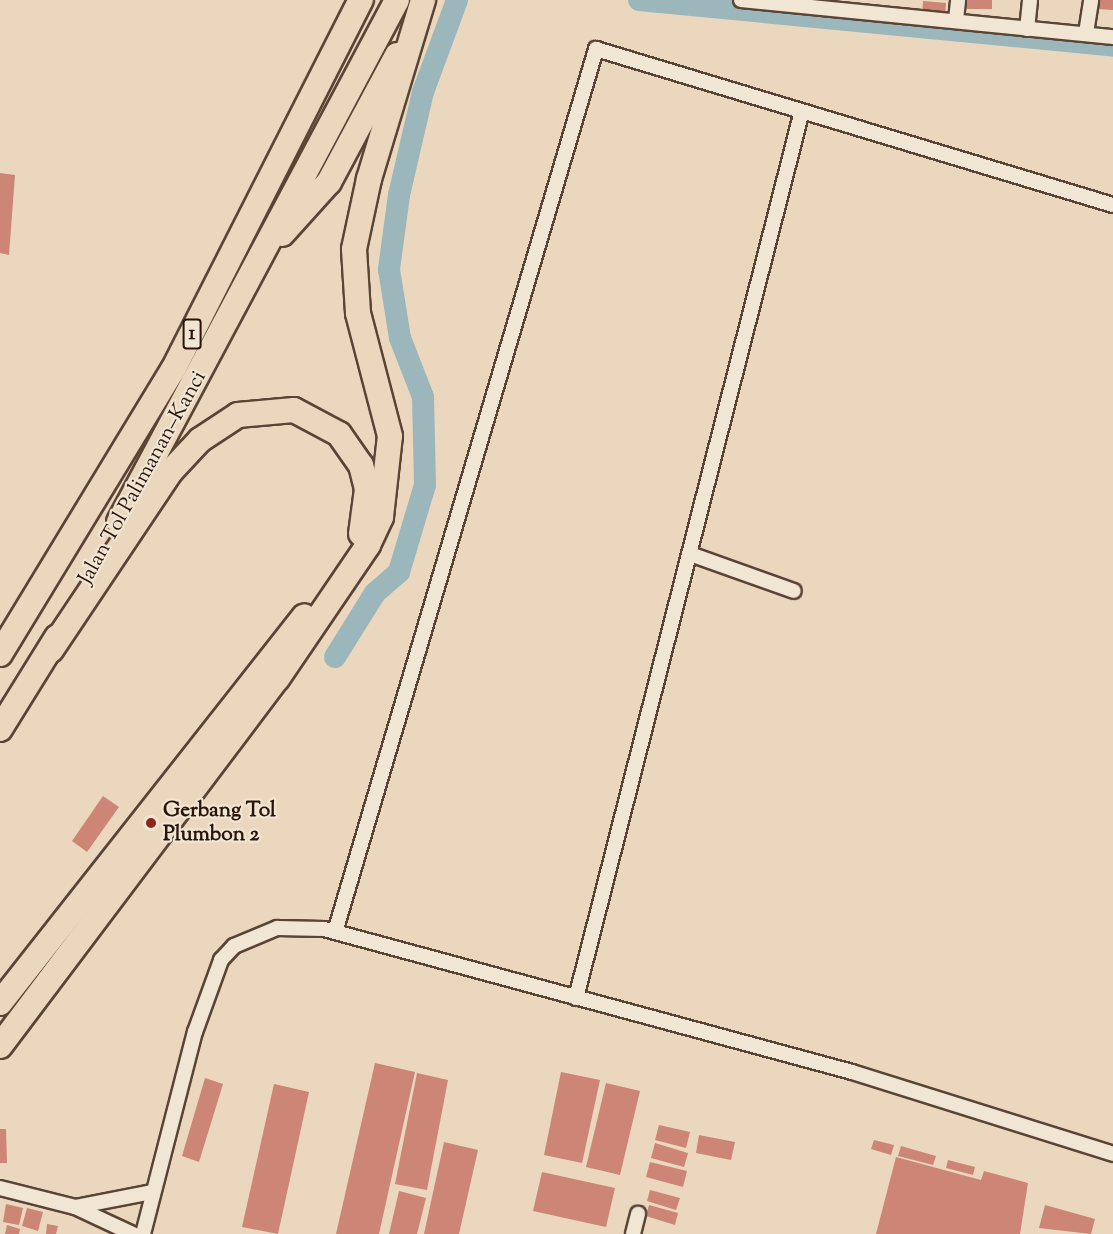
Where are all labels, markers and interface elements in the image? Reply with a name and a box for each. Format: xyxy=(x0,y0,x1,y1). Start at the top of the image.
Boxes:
road number: 1 xyxy=(182,317,202,351)
street label: Jalan Tol Palimanan–Kanci xyxy=(74,367,212,589)
place label: Gerbang Tol Plumbon 2 xyxy=(163,798,276,848)
marker: Gerbang Tol Plumbon 2 xyxy=(144,816,158,830)

